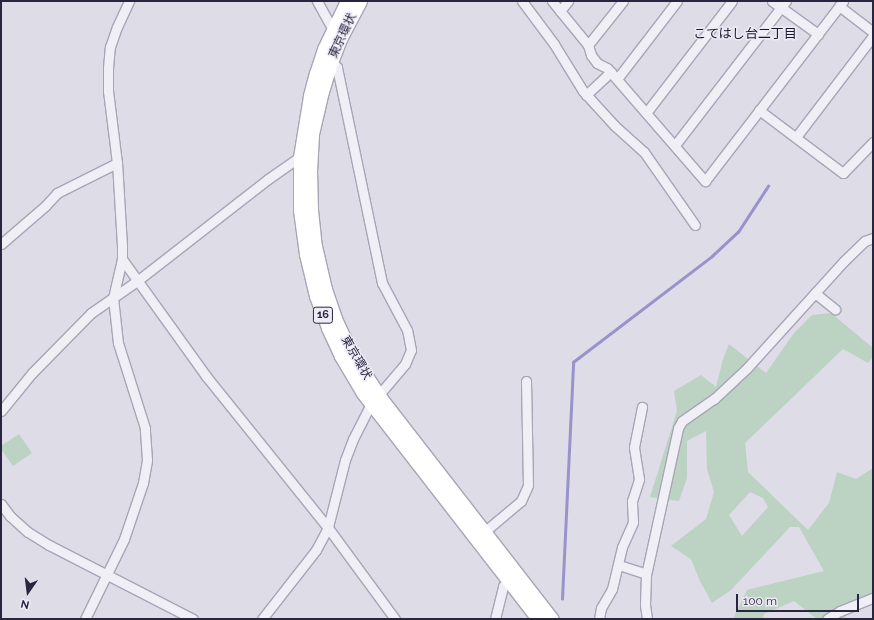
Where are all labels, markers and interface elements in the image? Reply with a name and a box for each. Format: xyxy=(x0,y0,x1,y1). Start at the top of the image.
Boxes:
street label: 東京環状 xyxy=(326,11,360,61)
district label: こてはし台二丁目 xyxy=(693,26,797,42)
road number: 16 xyxy=(312,306,334,324)
street label: 東京環状 xyxy=(338,334,374,382)
north arrow xyxy=(8,572,48,612)
scale bar xyxy=(738,586,861,612)
text: 100 m xyxy=(743,594,777,608)
text: N xyxy=(19,597,31,611)

